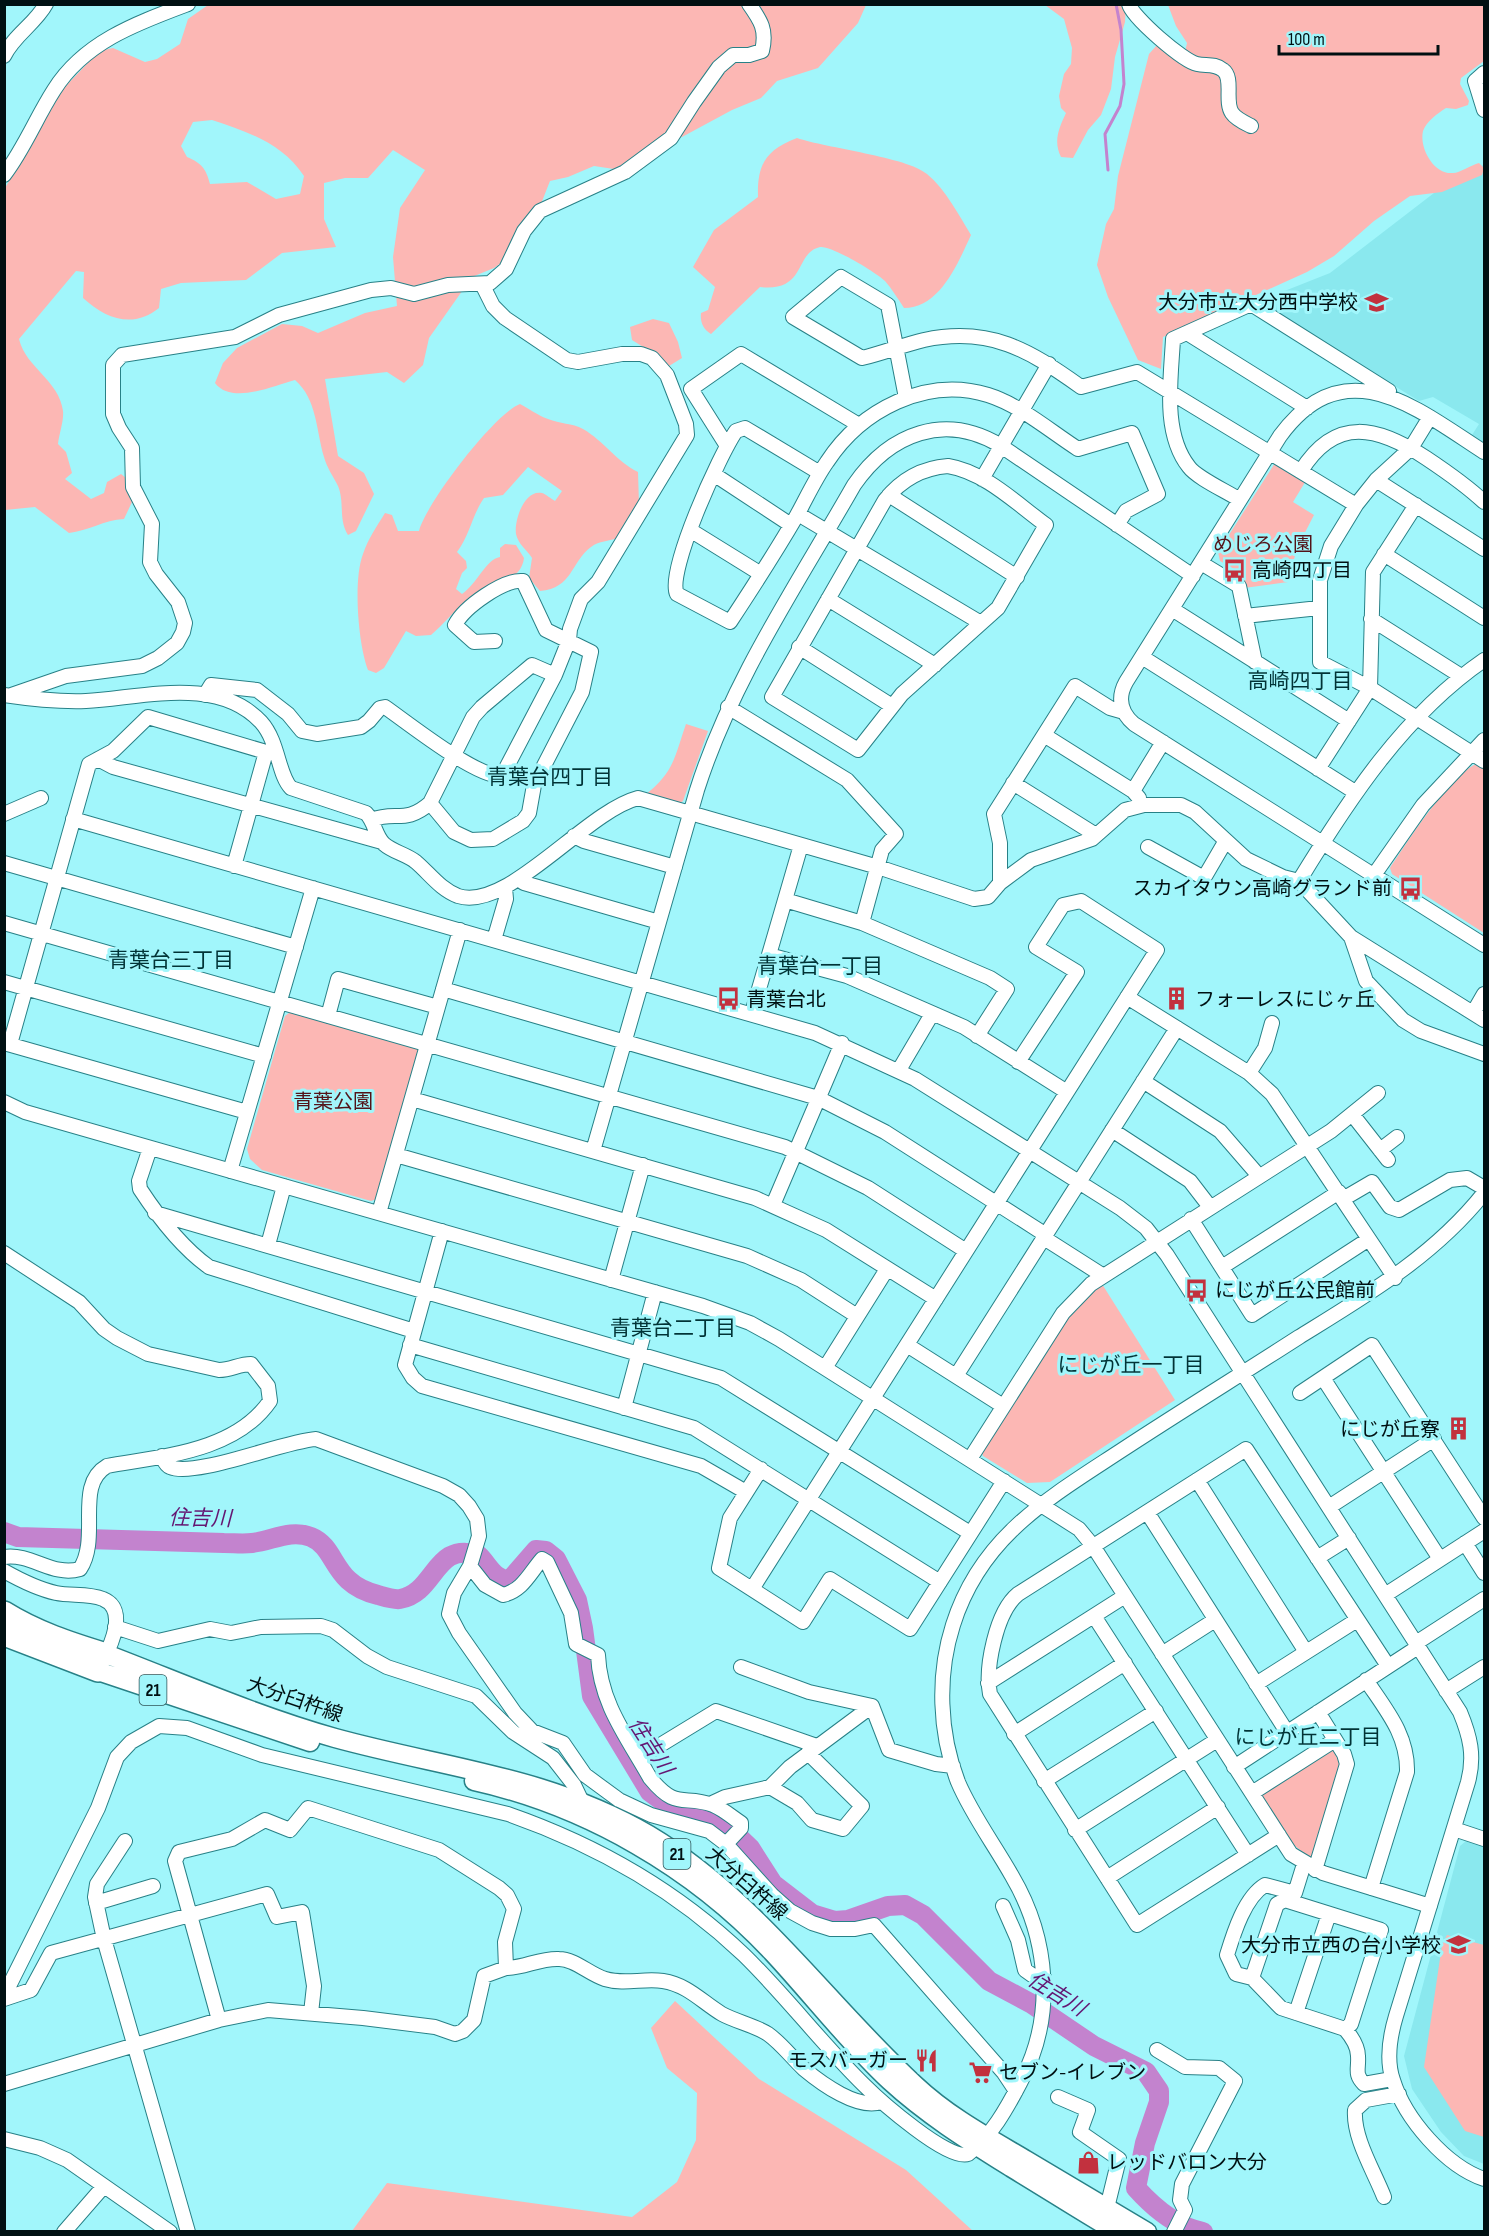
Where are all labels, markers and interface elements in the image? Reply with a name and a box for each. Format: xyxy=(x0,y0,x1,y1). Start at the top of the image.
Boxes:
scale bar xyxy=(1279,18,1438,56)
text: 100 m xyxy=(1288,29,1325,50)
school or university icon: 大分市立大分西中学校 xyxy=(1363,289,1389,315)
place label: 大分市立大分西中学校 xyxy=(1158,291,1358,315)
park label: めじろ公園 xyxy=(1213,533,1313,557)
bus stop icon: 高崎四丁目 xyxy=(1221,557,1247,583)
place label: 高崎四丁目 xyxy=(1252,559,1352,583)
district label: 高崎四丁目 xyxy=(1248,669,1353,694)
district label: 青葉台四丁目 xyxy=(487,765,613,790)
bus stop icon: スカイタウン高崎グランド前 xyxy=(1397,875,1423,901)
place label: スカイタウン高崎グランド前 xyxy=(1133,877,1392,901)
district label: 青葉台三丁目 xyxy=(108,948,234,973)
district label: 青葉台一丁目 xyxy=(757,954,883,979)
bus stop icon: 青葉台北 xyxy=(715,986,741,1012)
building icon: フォーレスにじヶ丘 xyxy=(1164,986,1190,1012)
place label: 青葉台北 xyxy=(746,988,826,1012)
place label: フォーレスにじヶ丘 xyxy=(1195,988,1375,1012)
park label: 青葉公園 xyxy=(293,1090,373,1114)
bus stop icon: にじが丘公民館前 xyxy=(1184,1277,1210,1303)
place label: にじが丘公民館前 xyxy=(1215,1279,1375,1303)
district label: 青葉台二丁目 xyxy=(610,1316,736,1341)
district label: にじが丘一丁目 xyxy=(1058,1353,1205,1378)
building icon: にじが丘寮 xyxy=(1445,1416,1471,1442)
place label: にじが丘寮 xyxy=(1340,1418,1440,1442)
water label: 住吉川 xyxy=(168,1505,234,1532)
street label: 大分臼杵線 xyxy=(243,1672,346,1728)
road number: 21 xyxy=(140,1675,166,1705)
water label: 住吉川 xyxy=(623,1713,679,1781)
district label: にじが丘二丁目 xyxy=(1235,1725,1382,1750)
road number: 21 xyxy=(664,1839,690,1869)
street label: 大分臼杵線 xyxy=(701,1842,792,1926)
school or university icon: 大分市立西の台小学校 xyxy=(1446,1932,1472,1958)
place label: 大分市立西の台小学校 xyxy=(1241,1934,1441,1958)
water label: 住吉川 xyxy=(1023,1967,1092,2023)
restaurant icon: モスバーガー xyxy=(913,2047,939,2073)
place label: モスバーガー xyxy=(788,2049,908,2073)
supermarket icon: セブン-イレブン xyxy=(968,2059,994,2085)
place label: セブン-イレブン xyxy=(999,2061,1146,2085)
shop icon: レッドバロン大分 xyxy=(1076,2149,1102,2175)
place label: レッドバロン大分 xyxy=(1107,2151,1267,2175)

